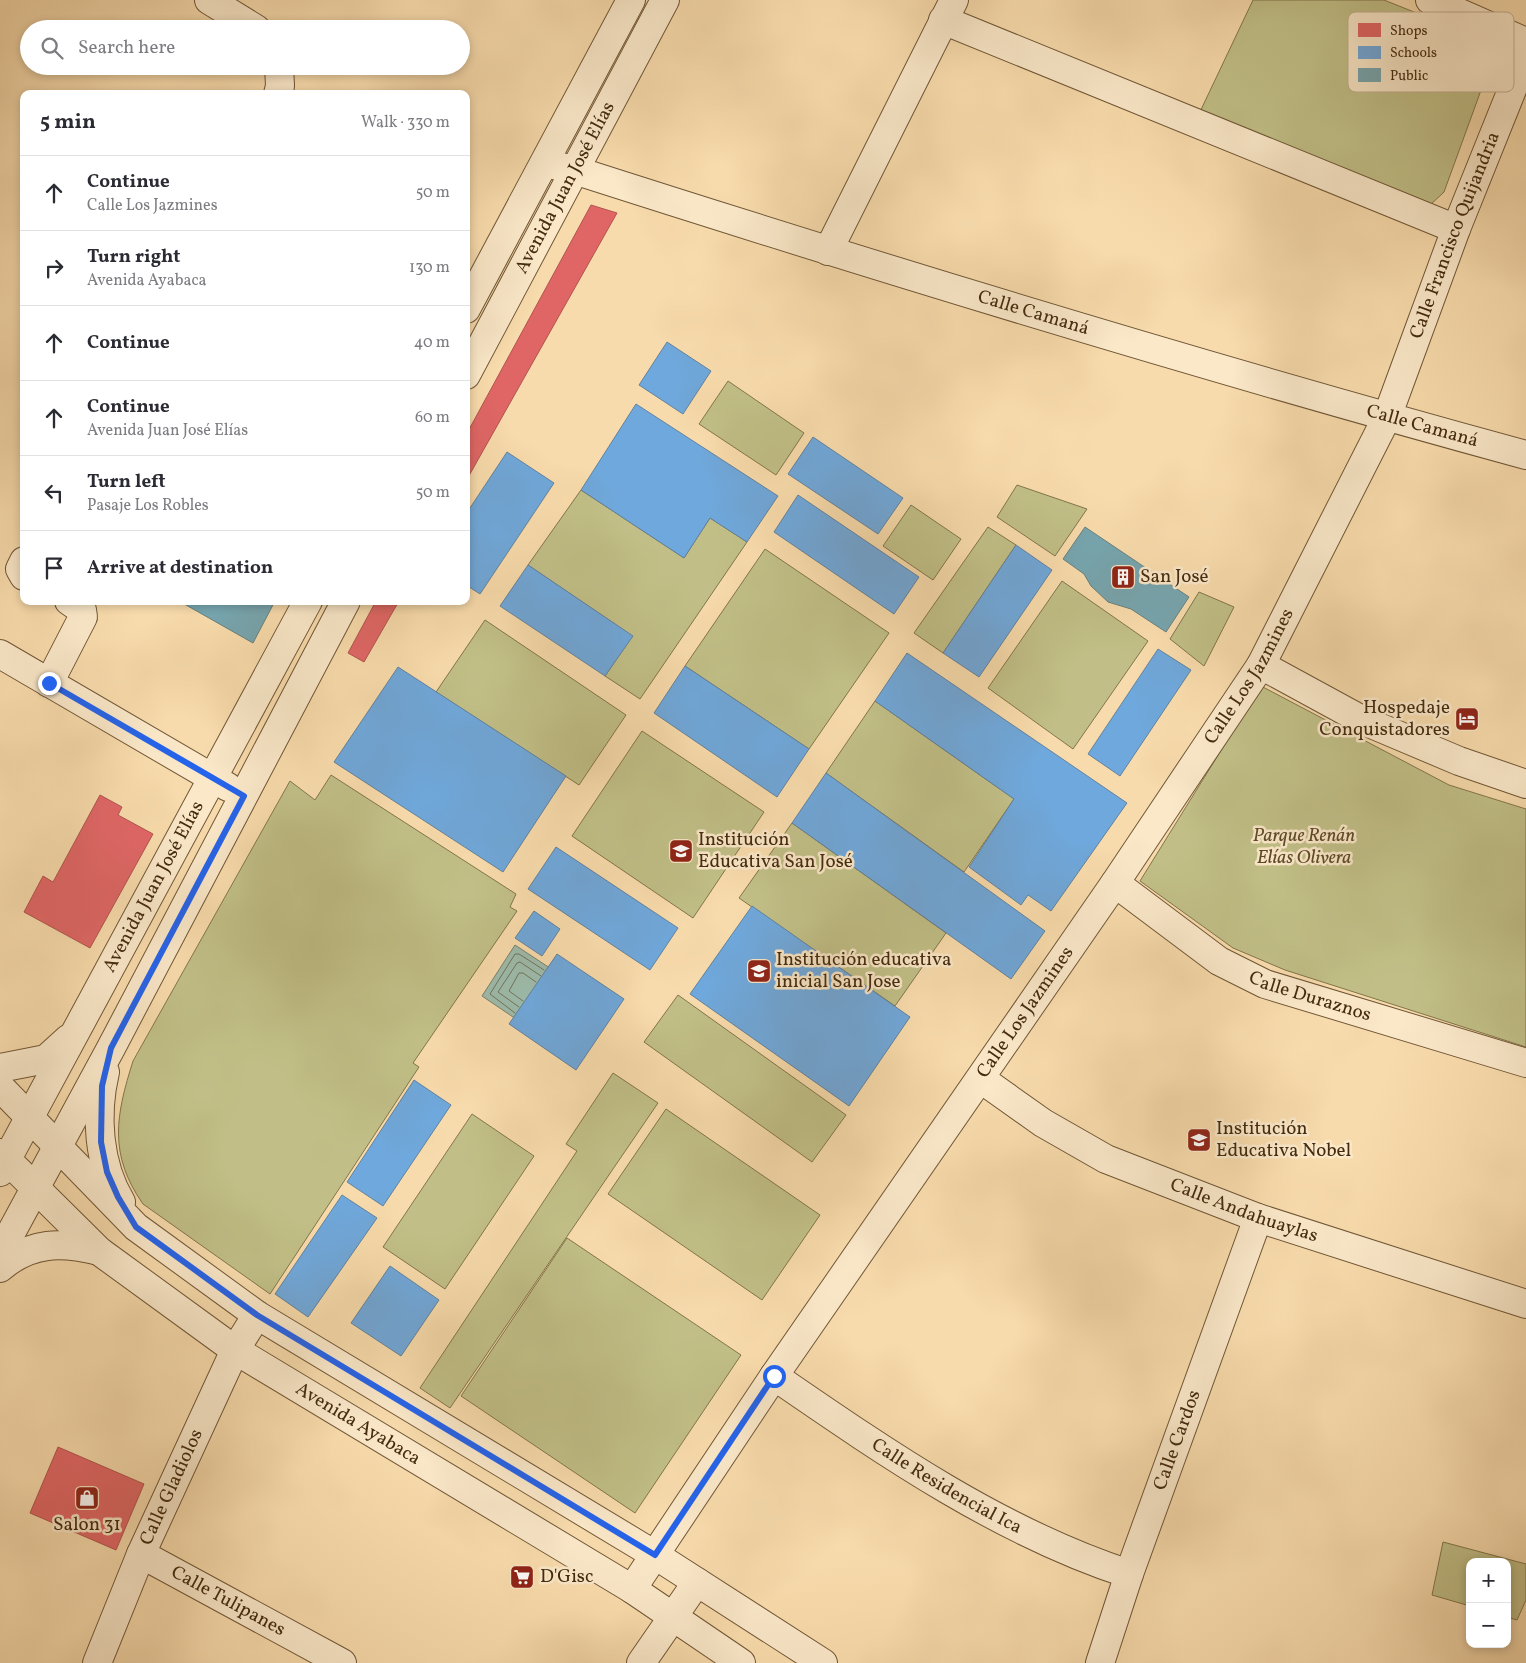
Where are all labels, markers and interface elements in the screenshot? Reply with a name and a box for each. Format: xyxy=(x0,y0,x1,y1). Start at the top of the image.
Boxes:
legend xyxy=(1348,12,1514,92)
search box xyxy=(20,20,470,75)
text: Shops xyxy=(1390,22,1428,41)
icon: search xyxy=(38,34,66,62)
text: Search here xyxy=(78,35,175,61)
text: Schools xyxy=(1390,44,1437,63)
text: Public xyxy=(1390,67,1428,86)
street label: Avenida Juan José Elías xyxy=(509,97,622,278)
text: 5 min xyxy=(40,108,96,137)
text: Walk · 330 m xyxy=(361,112,450,134)
street label: Calle Francisco Quijandria xyxy=(1404,128,1507,343)
text: Continue xyxy=(87,169,170,195)
icon: ahead xyxy=(40,179,68,207)
text: 50 m xyxy=(416,182,450,204)
text: Calle Los Jazmines xyxy=(87,195,218,217)
text: Turn right xyxy=(87,244,180,270)
icon: right xyxy=(40,254,68,282)
text: 130 m xyxy=(409,257,450,279)
text: Avenida Ayabaca xyxy=(87,270,207,292)
street label: Calle Camaná xyxy=(974,284,1092,342)
icon: ahead xyxy=(40,329,68,357)
text: Continue xyxy=(87,330,170,356)
text: 40 m xyxy=(414,332,450,354)
text: Continue xyxy=(87,394,170,420)
street label: Calle Camaná xyxy=(1363,398,1481,454)
icon: ahead xyxy=(40,404,68,432)
text: 60 m xyxy=(415,407,450,429)
text: Avenida Juan José Elías xyxy=(87,420,248,442)
text: Turn left xyxy=(87,469,166,495)
icon: left xyxy=(40,479,68,507)
text: 50 m xyxy=(416,482,450,504)
text: Pasaje Los Robles xyxy=(87,495,209,517)
icon: arrive xyxy=(40,554,68,582)
text: Arrive at destination xyxy=(87,555,273,581)
building icon: San José xyxy=(1110,564,1136,590)
place label: San José xyxy=(1140,564,1209,590)
street label: Calle Los Jazmines xyxy=(1198,604,1301,750)
route end xyxy=(38,672,61,695)
place label: Hospedaje Conquistadores xyxy=(1319,695,1450,743)
hotel icon: Hospedaje Conquistadores xyxy=(1454,706,1480,732)
street label: Avenida Juan José Elías xyxy=(97,796,211,977)
park label: Parque Renán Elías Olivera xyxy=(1253,823,1355,871)
place label: Institución Educativa San José xyxy=(698,827,853,875)
school or university icon: Institución Educativa San José xyxy=(668,838,694,864)
street label: Calle Los Jazmines xyxy=(971,941,1080,1084)
place label: Institución educativa inicial San Jose xyxy=(776,947,951,995)
school or university icon: Institución educativa inicial San Jose xyxy=(746,958,772,984)
street label: Calle Duraznos xyxy=(1244,965,1374,1028)
place label: Institución Educativa Nobel xyxy=(1216,1116,1352,1164)
school or university icon: Institución Educativa Nobel xyxy=(1186,1127,1212,1153)
street label: Calle Andahuaylas xyxy=(1166,1172,1321,1249)
route start xyxy=(763,1365,786,1388)
street label: Avenida Ayabaca xyxy=(290,1376,425,1472)
street label: Calle Cardos xyxy=(1147,1386,1208,1494)
street label: Calle Gladiolos xyxy=(134,1425,210,1550)
street label: Calle Residencial Ica xyxy=(866,1432,1026,1541)
shop icon: Salon 31 xyxy=(74,1485,100,1511)
place label: Salon 31 xyxy=(53,1512,121,1538)
map controls xyxy=(1466,1558,1511,1648)
button: + xyxy=(1466,1558,1511,1603)
street label: Calle Tulipanes xyxy=(166,1560,290,1643)
supermarket icon: D'Gisc xyxy=(509,1564,535,1590)
place label: D'Gisc xyxy=(540,1564,594,1590)
button: − xyxy=(1466,1603,1511,1648)

